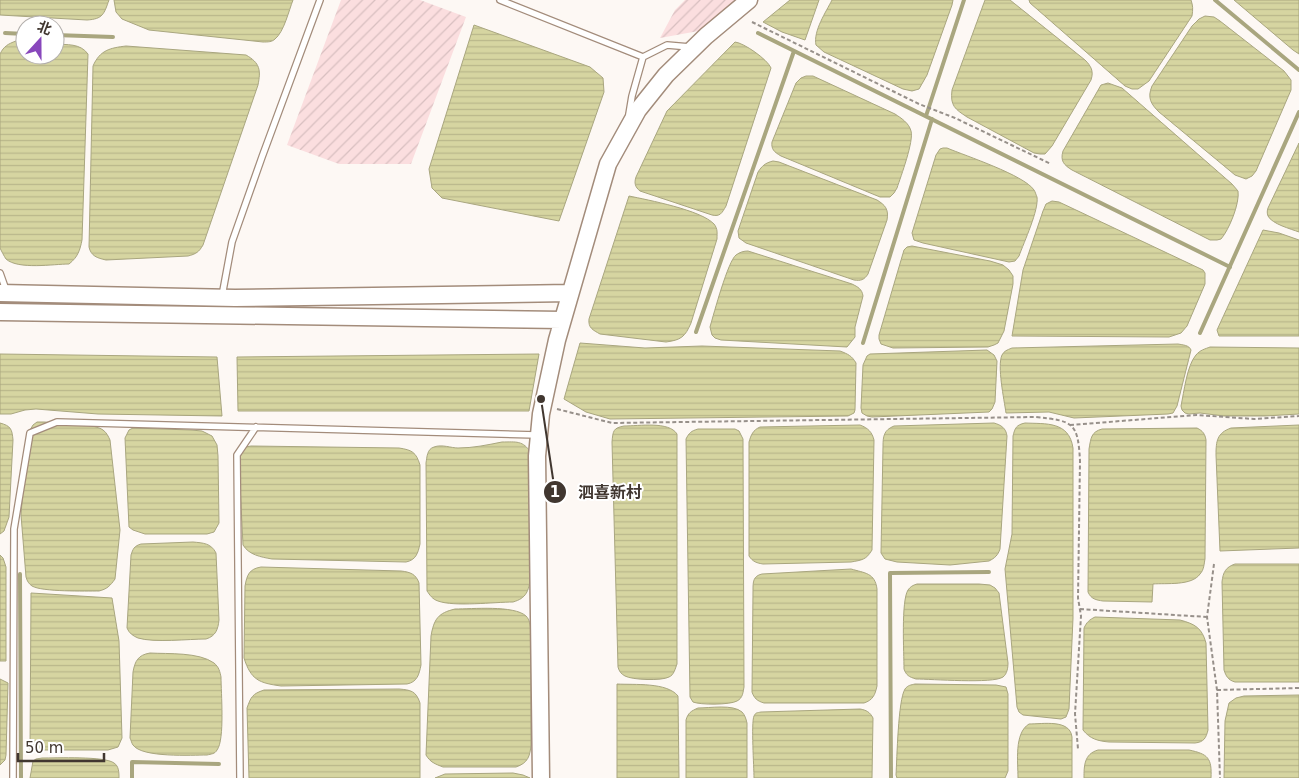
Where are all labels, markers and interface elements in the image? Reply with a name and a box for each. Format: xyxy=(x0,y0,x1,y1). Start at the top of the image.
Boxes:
north arrow xyxy=(15,15,65,65)
text: 北 xyxy=(35,18,54,38)
callout: 泗喜新村 xyxy=(543,476,652,507)
text: 1 xyxy=(550,483,560,501)
text: 泗喜新村 xyxy=(578,483,642,502)
scale bar xyxy=(18,730,104,762)
text: 50 m xyxy=(25,739,63,757)

